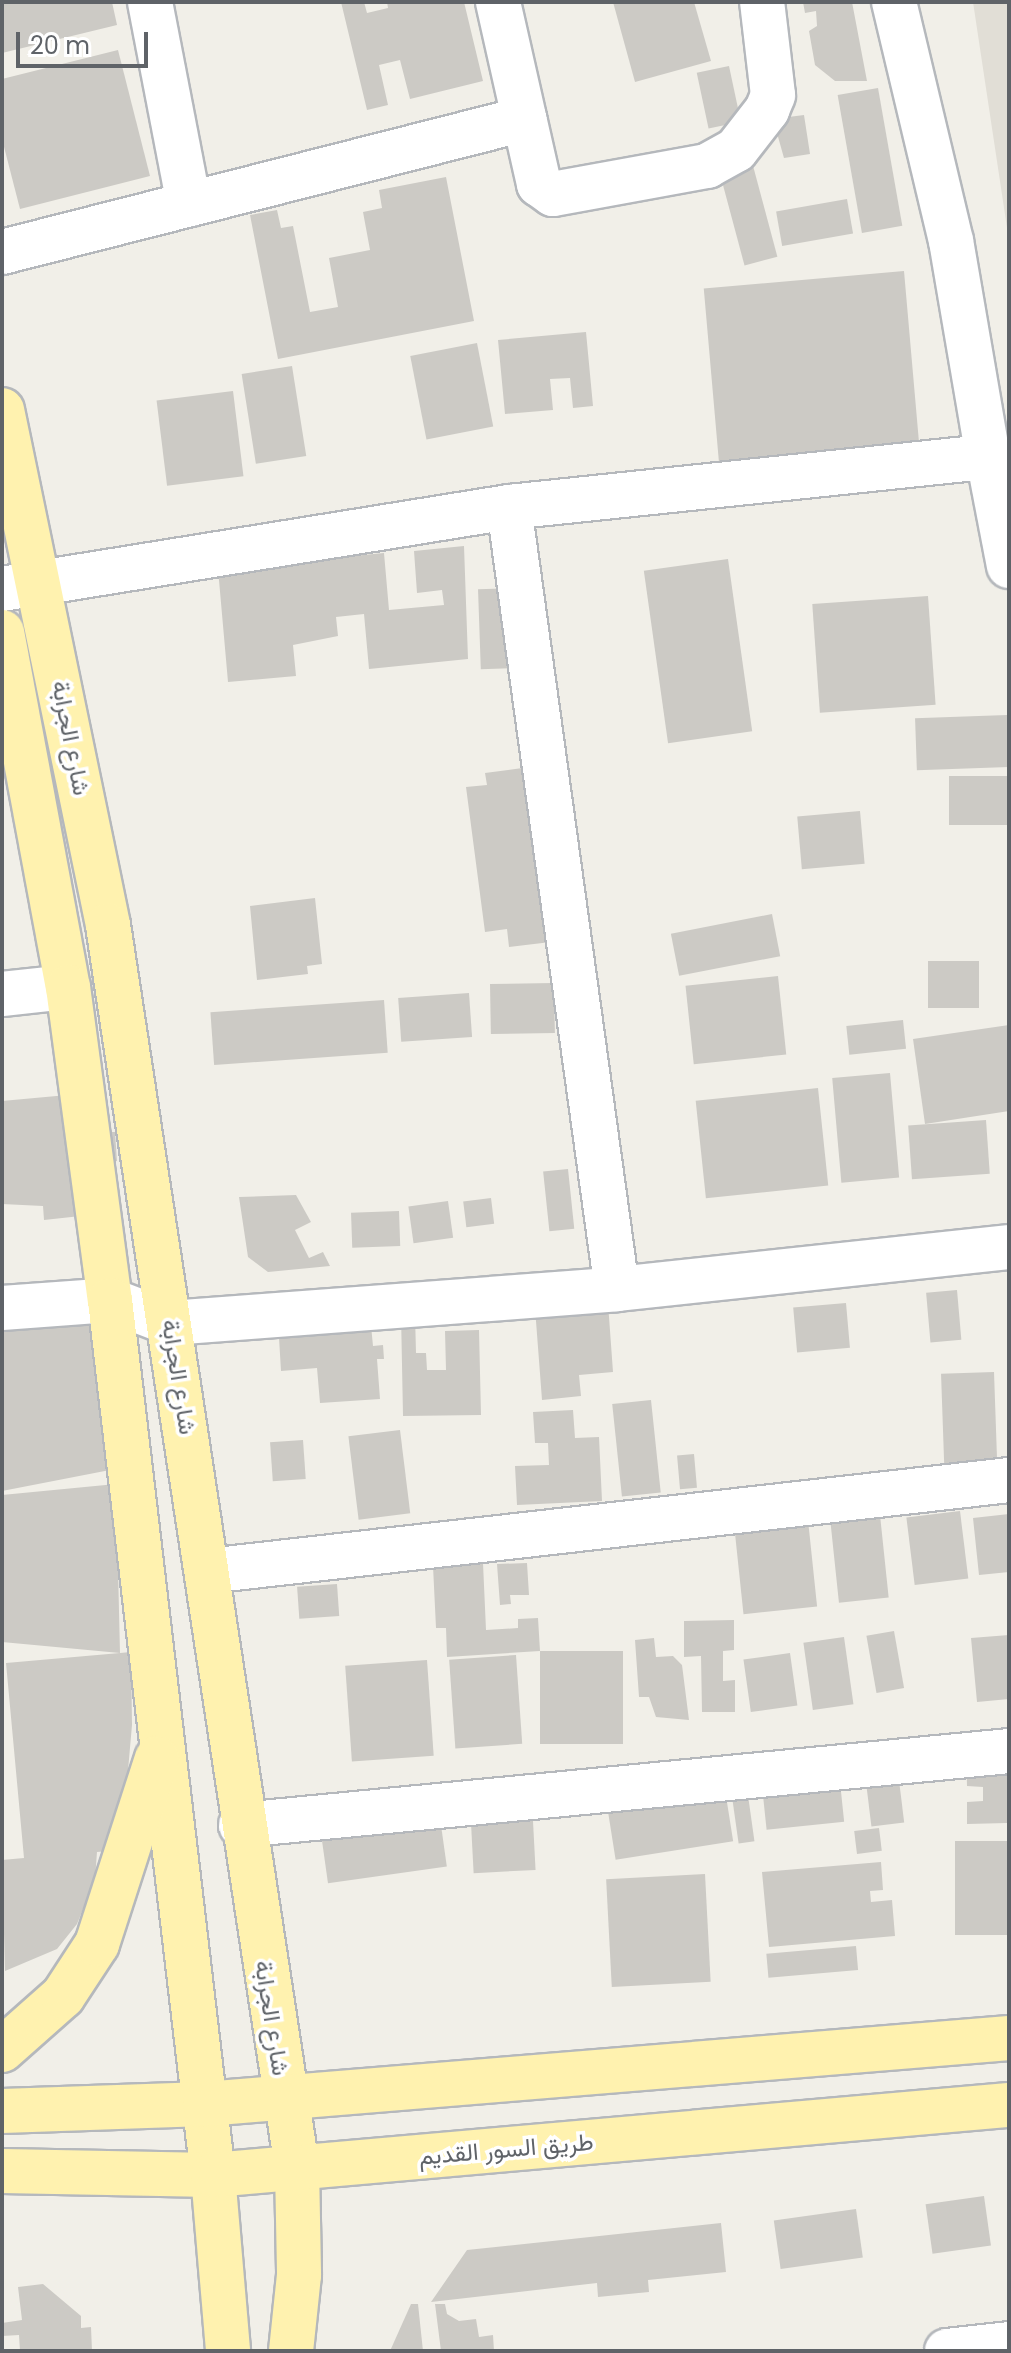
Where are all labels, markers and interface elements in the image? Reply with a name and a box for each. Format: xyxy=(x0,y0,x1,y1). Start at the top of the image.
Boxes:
scale bar xyxy=(20,16,152,66)
text: 20 m xyxy=(30,29,90,62)
street label: شارع الجرابة xyxy=(46,678,96,798)
street label: شارع الجرابة xyxy=(156,1317,202,1437)
street label: شارع الجرابة xyxy=(249,1958,295,2078)
street label: طريق السور القديم xyxy=(417,2127,595,2171)

